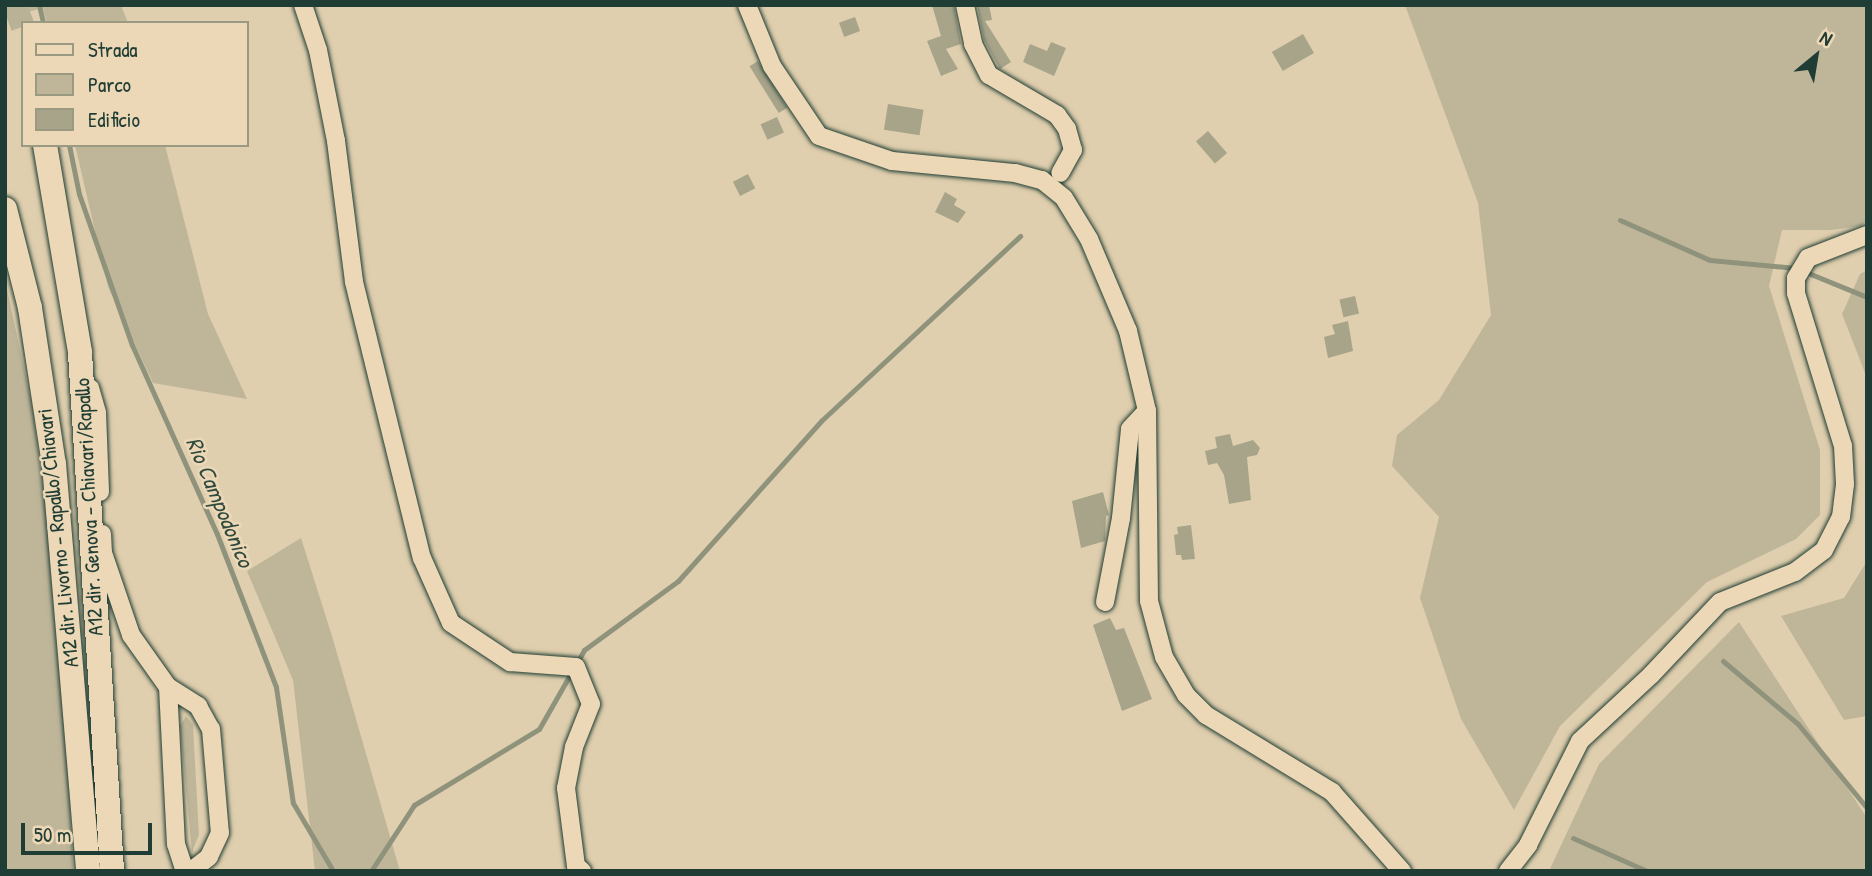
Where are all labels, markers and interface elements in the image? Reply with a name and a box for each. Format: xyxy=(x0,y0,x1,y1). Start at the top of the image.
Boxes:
legend xyxy=(21,21,248,147)
north arrow xyxy=(1781,21,1851,91)
text: N xyxy=(1816,24,1837,52)
text: Strada xyxy=(88,35,138,64)
text: Parco xyxy=(88,70,131,99)
text: Edificio xyxy=(88,105,140,134)
street label: A12 dir. Genova - Chiavari/Rapallo xyxy=(70,377,108,637)
street label: A12 dir. Livorno - Rapallo/Chiavari xyxy=(32,407,84,669)
water label: Rio Campodonico xyxy=(180,433,260,571)
scale bar xyxy=(24,810,156,854)
text: 50 m xyxy=(34,820,71,849)

